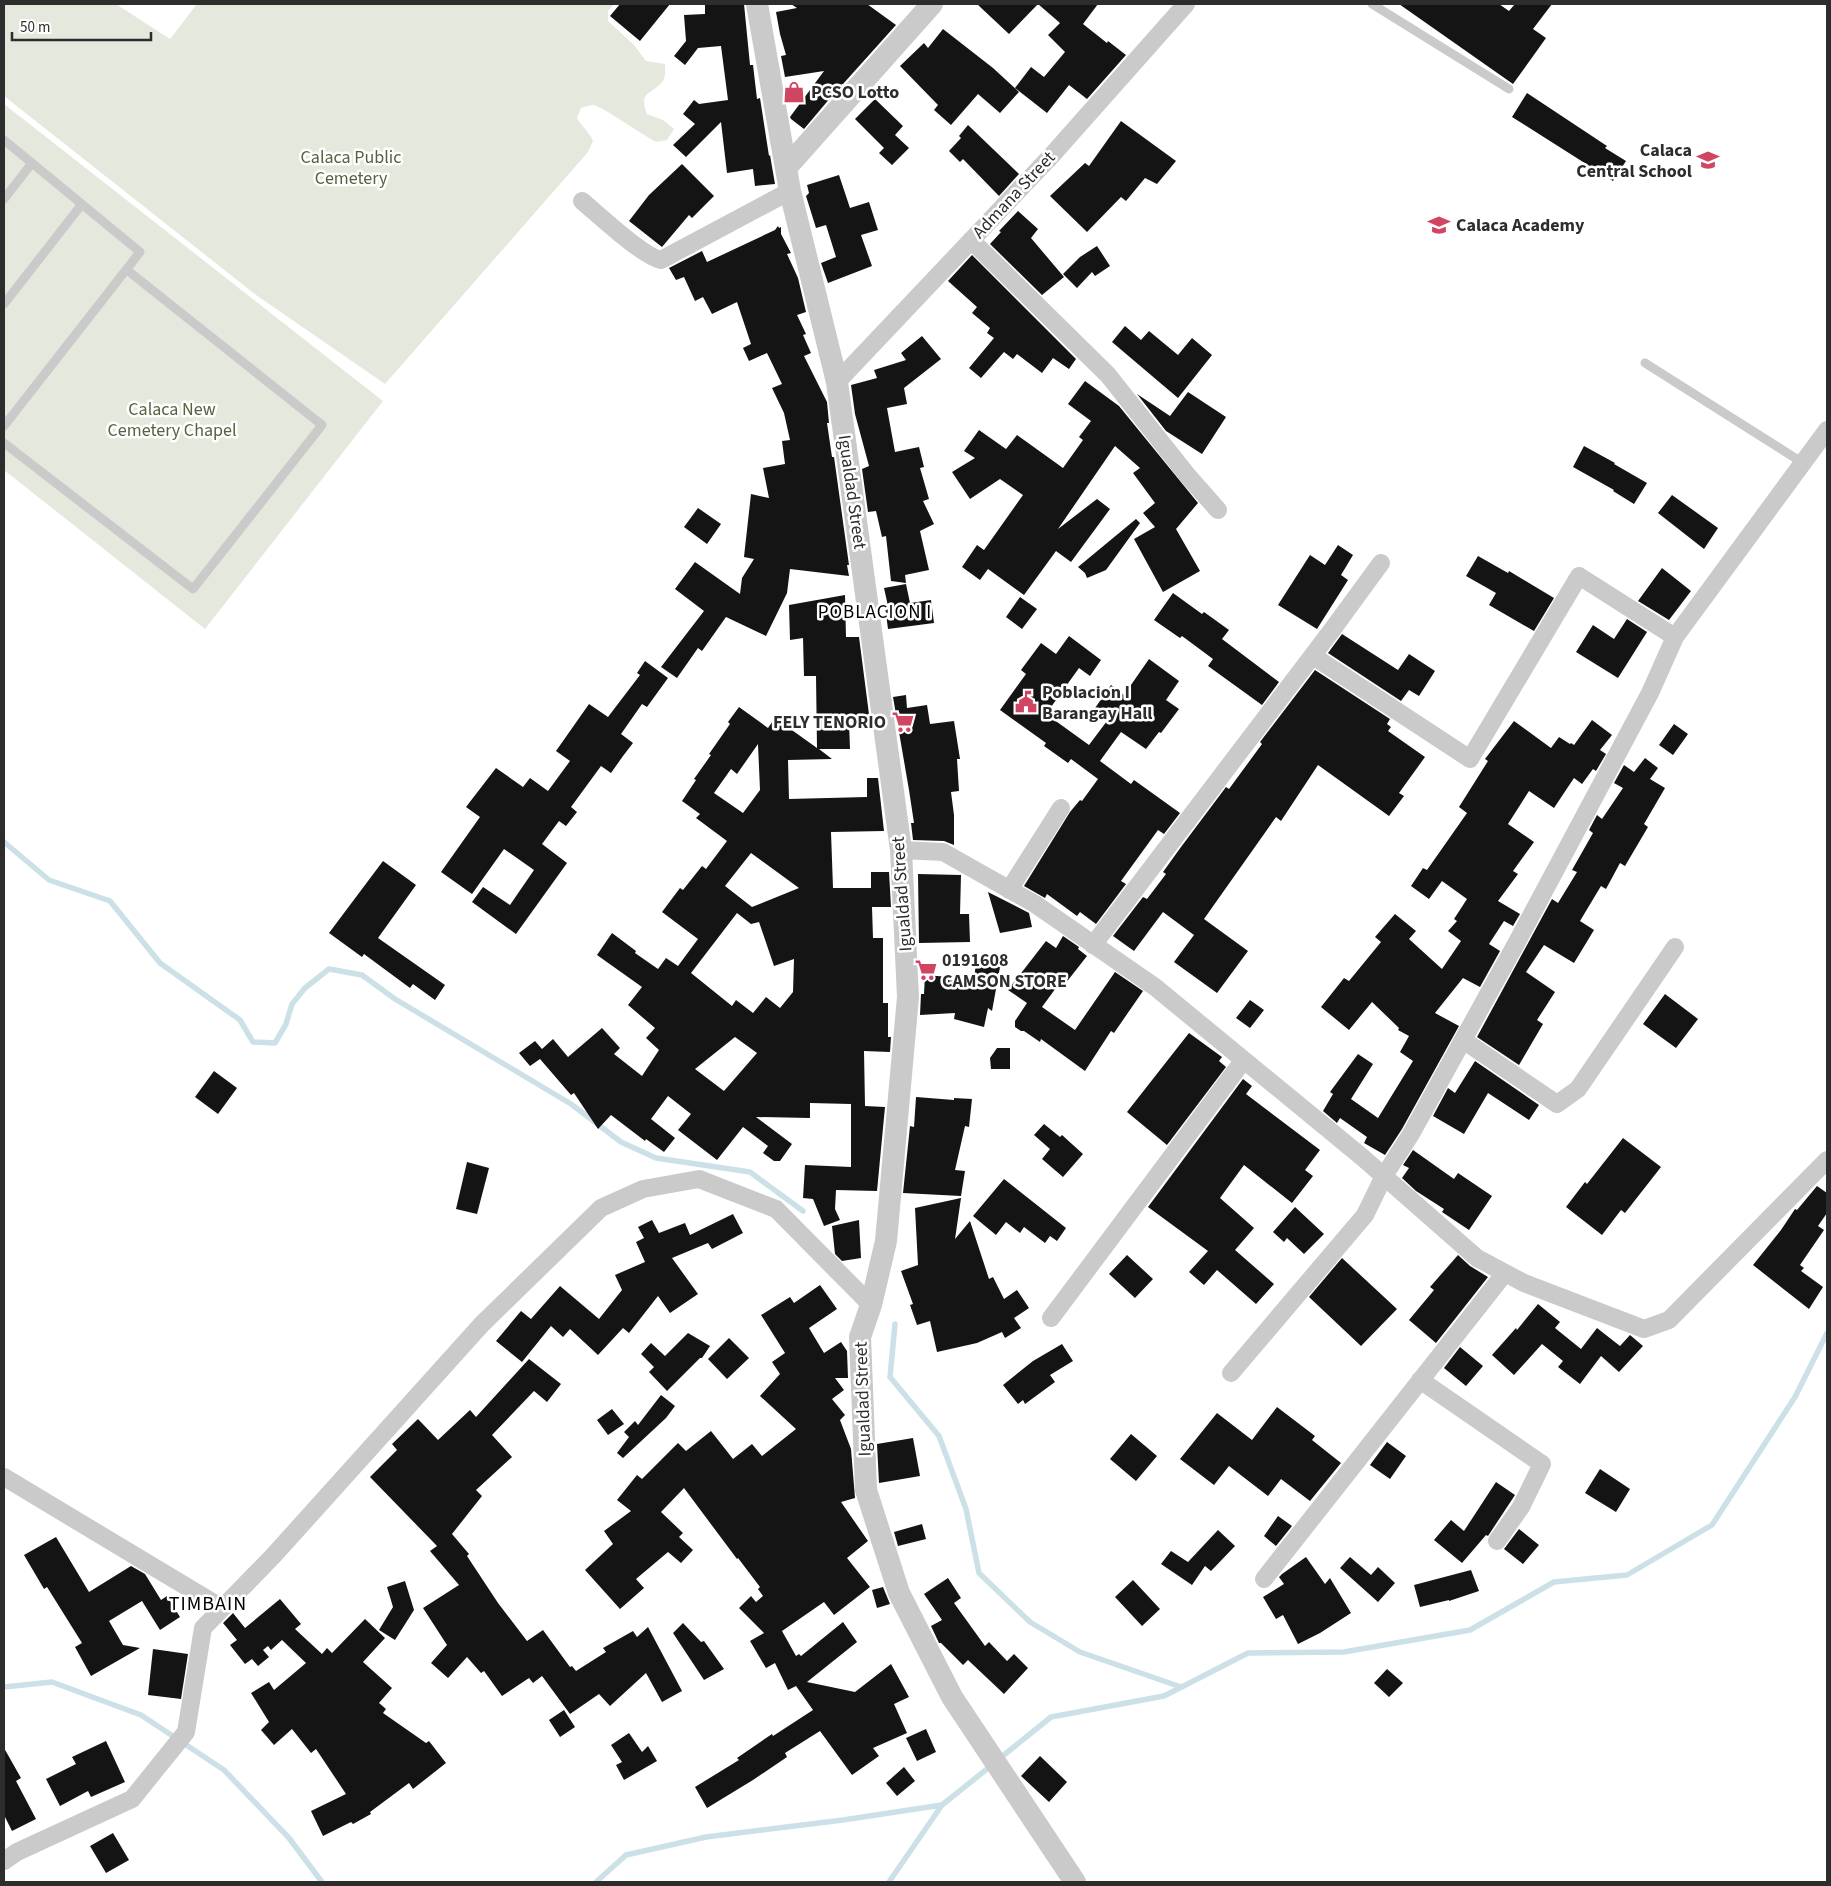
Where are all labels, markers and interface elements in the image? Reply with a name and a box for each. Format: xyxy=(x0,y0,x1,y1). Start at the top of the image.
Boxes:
scale bar xyxy=(12,10,151,42)
text: 50 m xyxy=(20,17,50,38)
shop icon: PCSO Lotto xyxy=(781,79,807,105)
place label: PCSO Lotto xyxy=(811,80,899,105)
place label: Calaca Central School xyxy=(1576,138,1692,184)
park label: Calaca Public Cemetery xyxy=(301,145,401,191)
street label: Admana Street xyxy=(967,146,1061,244)
school or university icon: Calaca Central School xyxy=(1695,147,1721,173)
school or university icon: Calaca Academy xyxy=(1426,212,1452,238)
place label: Calaca Academy xyxy=(1456,213,1585,238)
park label: Calaca New Cemetery Chapel xyxy=(108,397,237,443)
street label: Igualdad Street xyxy=(832,433,872,551)
district label: POBLACION I xyxy=(818,599,932,626)
place label: Poblacion I Barangay Hall xyxy=(1042,680,1152,726)
public building icon: Poblacion I Barangay Hall xyxy=(1013,689,1039,715)
supermarket icon: FELY TENORIO xyxy=(890,709,916,735)
place label: FELY TENORIO xyxy=(773,710,886,735)
street label: Igualdad Street xyxy=(886,836,918,952)
place label: 0191608 CAMSON STORE xyxy=(942,948,1067,994)
supermarket icon: 0191608 CAMSON STORE xyxy=(913,957,939,983)
street label: Igualdad Street xyxy=(849,1341,877,1457)
district label: TIMBAIN xyxy=(169,1590,247,1618)

